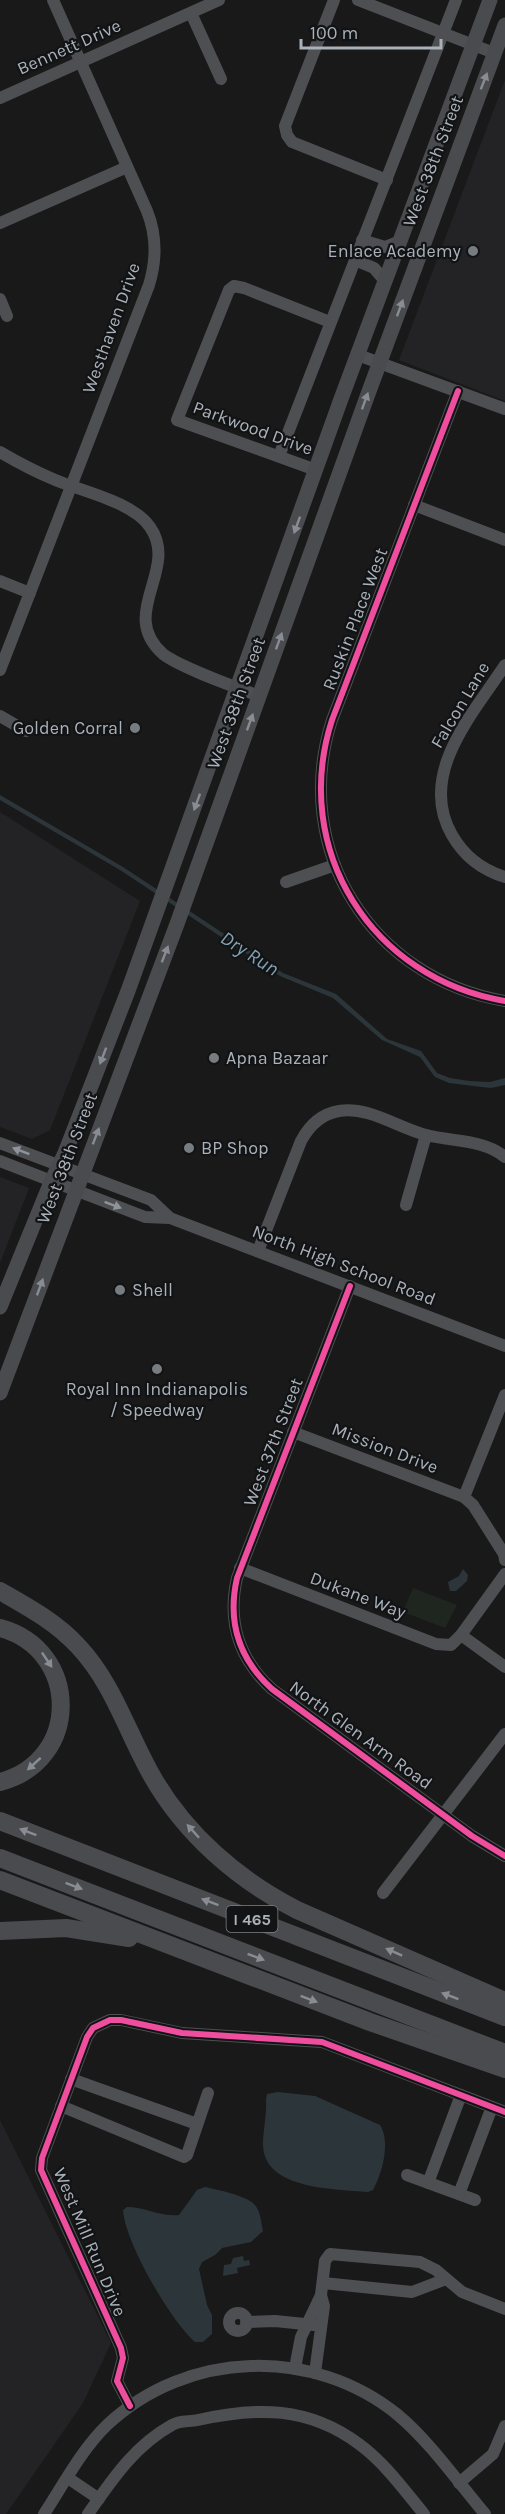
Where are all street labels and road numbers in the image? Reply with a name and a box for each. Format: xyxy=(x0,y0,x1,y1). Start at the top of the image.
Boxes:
street label: Bennett Drive xyxy=(14,14,124,80)
street label: West 38th Street xyxy=(398,92,468,229)
street label: Westhaven Drive xyxy=(77,260,145,396)
street label: Parkwood Drive xyxy=(190,396,316,460)
street label: Ruskin Place West xyxy=(318,544,392,693)
street label: West 38th Street xyxy=(202,634,270,772)
street label: Falcon Lane xyxy=(426,658,494,752)
street label: West 38th Street xyxy=(32,1089,102,1226)
street label: North High School Road xyxy=(249,1220,439,1310)
street label: West 37th Street xyxy=(238,1375,308,1509)
street label: Mission Drive xyxy=(329,1418,441,1478)
street label: Dukane Way xyxy=(307,1567,410,1624)
street label: North Glen Arm Road xyxy=(285,1676,437,1794)
road number: I 465 xyxy=(226,1906,278,1932)
street label: West Mill Run Drive xyxy=(49,2164,131,2320)

